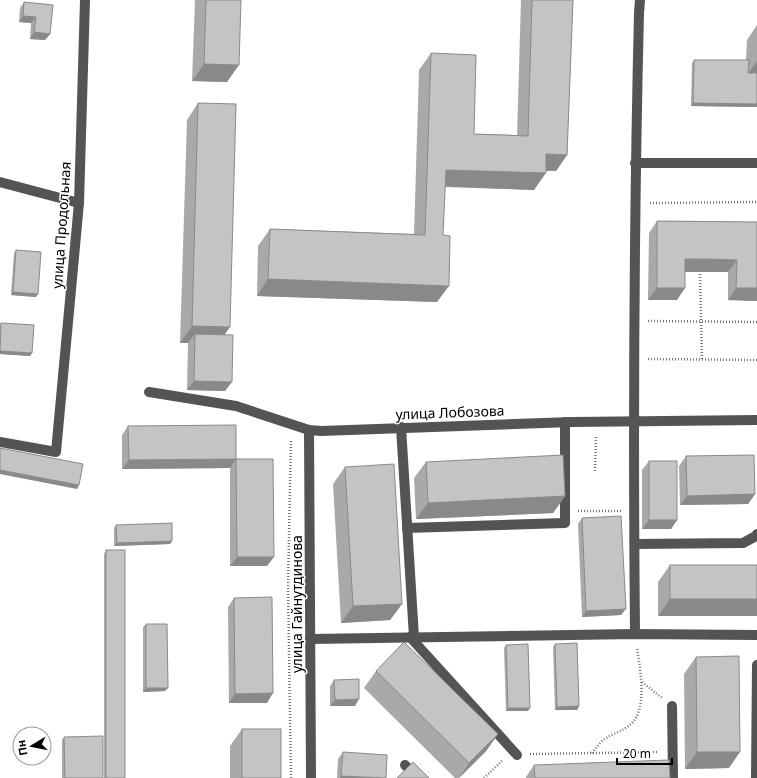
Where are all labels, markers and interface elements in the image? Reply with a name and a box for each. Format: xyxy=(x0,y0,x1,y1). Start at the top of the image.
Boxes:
street label: улица Продольная xyxy=(47,161,75,289)
street label: улица Лобозова xyxy=(395,401,505,423)
street label: улица Гайнутдинова xyxy=(287,535,306,673)
north arrow xyxy=(12,726,52,766)
text: Пн xyxy=(13,739,30,757)
scale bar xyxy=(617,740,672,766)
text: 20 m xyxy=(623,745,651,762)

